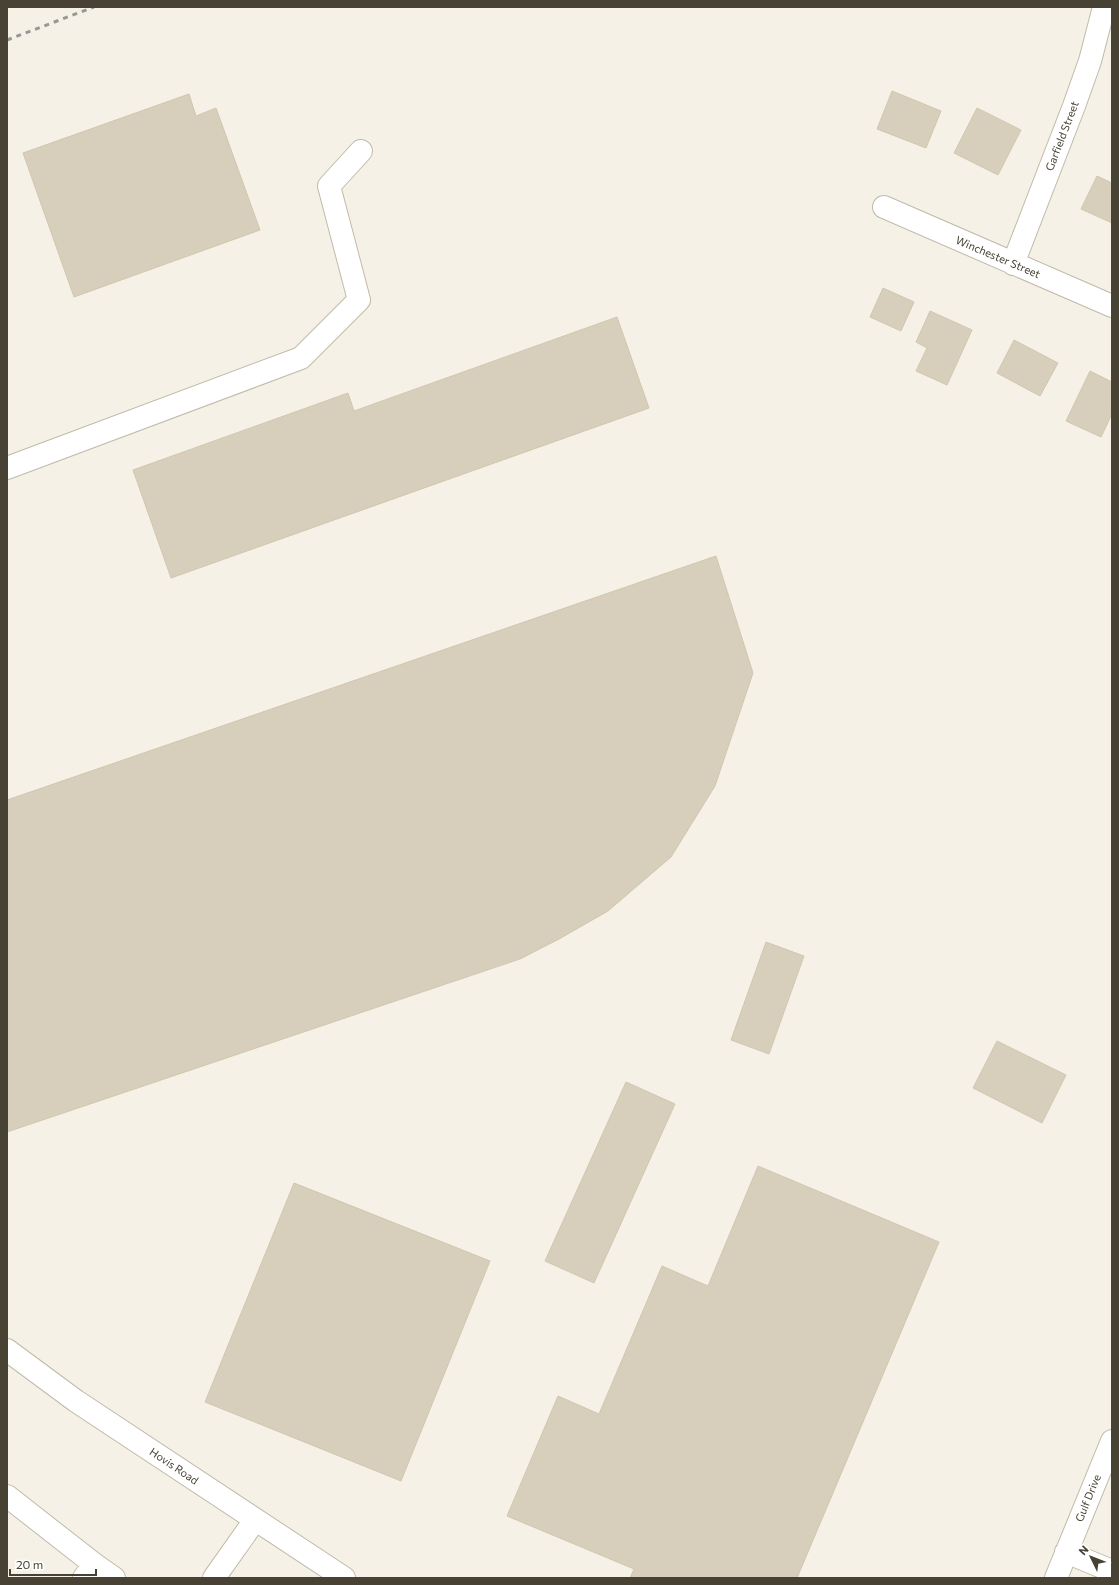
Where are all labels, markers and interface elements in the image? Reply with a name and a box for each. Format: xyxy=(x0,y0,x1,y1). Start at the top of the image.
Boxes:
street label: Garfield Street xyxy=(1042,99,1081,172)
street label: Winchester Street xyxy=(954,233,1043,280)
street label: Hovis Road xyxy=(147,1445,201,1487)
street label: Gulf Drive xyxy=(1072,1472,1103,1523)
north arrow xyxy=(1071,1537,1111,1577)
text: N xyxy=(1076,1542,1091,1557)
scale bar xyxy=(10,1551,96,1577)
text: 20 m xyxy=(16,1557,43,1571)

